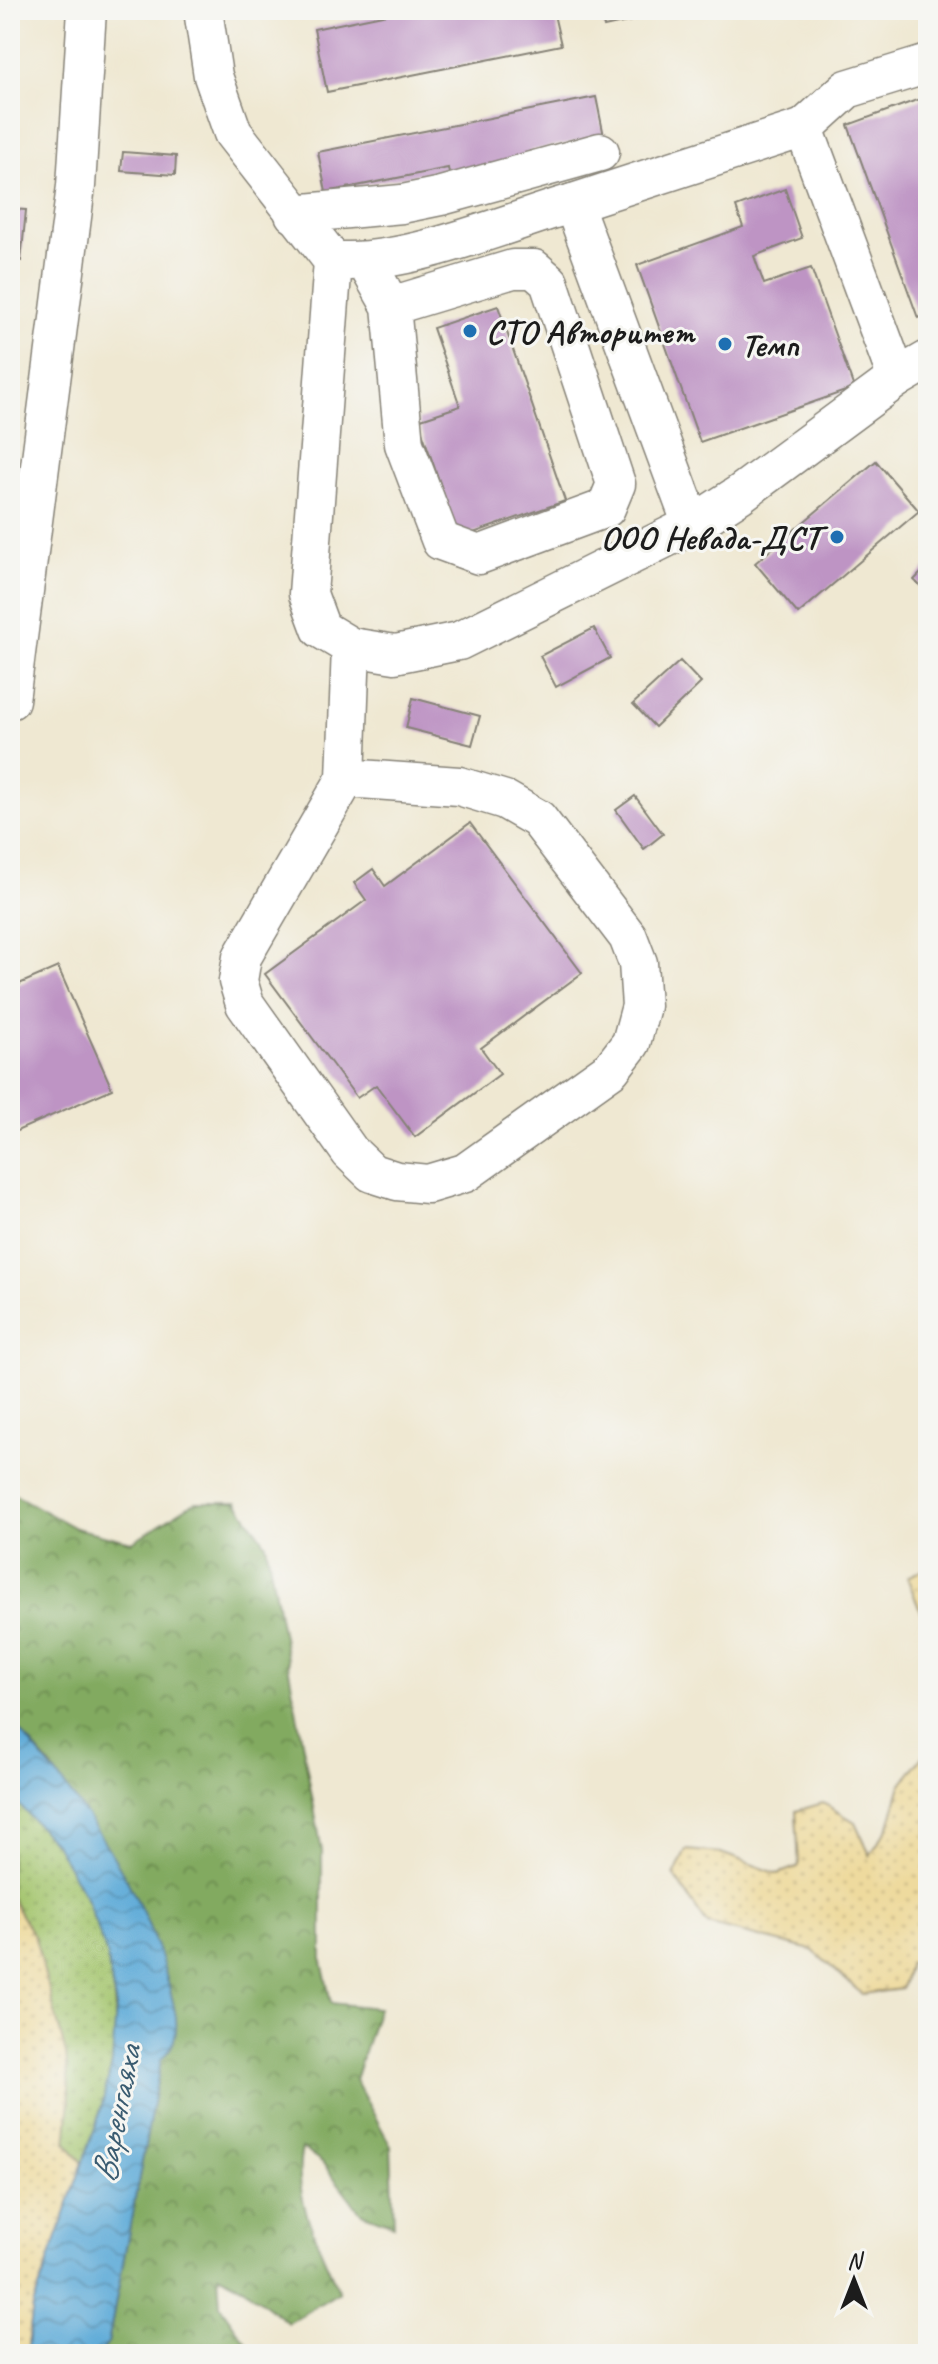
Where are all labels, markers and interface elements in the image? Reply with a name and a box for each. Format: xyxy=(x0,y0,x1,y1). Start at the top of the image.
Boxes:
place label: СТО Авторитет xyxy=(486,310,696,353)
marker: СТО Авторитет xyxy=(461,322,479,340)
place label: Темп xyxy=(741,323,800,366)
marker: Темп xyxy=(716,335,734,353)
place label: ООО Невада-ДСТ xyxy=(601,516,829,559)
marker: ООО Невада-ДСТ xyxy=(828,528,846,546)
water label: Варенгаяха xyxy=(80,2038,152,2186)
north arrow xyxy=(814,2240,894,2320)
text: N xyxy=(847,2247,864,2275)

